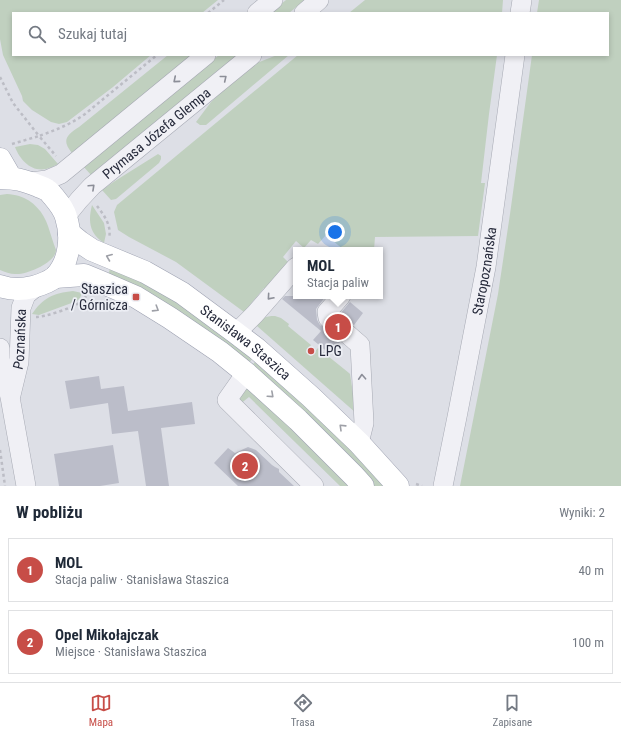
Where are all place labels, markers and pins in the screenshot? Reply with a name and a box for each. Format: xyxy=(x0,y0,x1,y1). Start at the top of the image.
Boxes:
place label: Staszica / Górnicza xyxy=(71,281,128,313)
marker: Staszica / Górnicza xyxy=(131,292,141,302)
pin: 1 xyxy=(325,312,351,342)
place label: LPG xyxy=(319,343,342,359)
marker: LPG xyxy=(306,346,316,356)
pin: 2 xyxy=(232,451,258,481)

